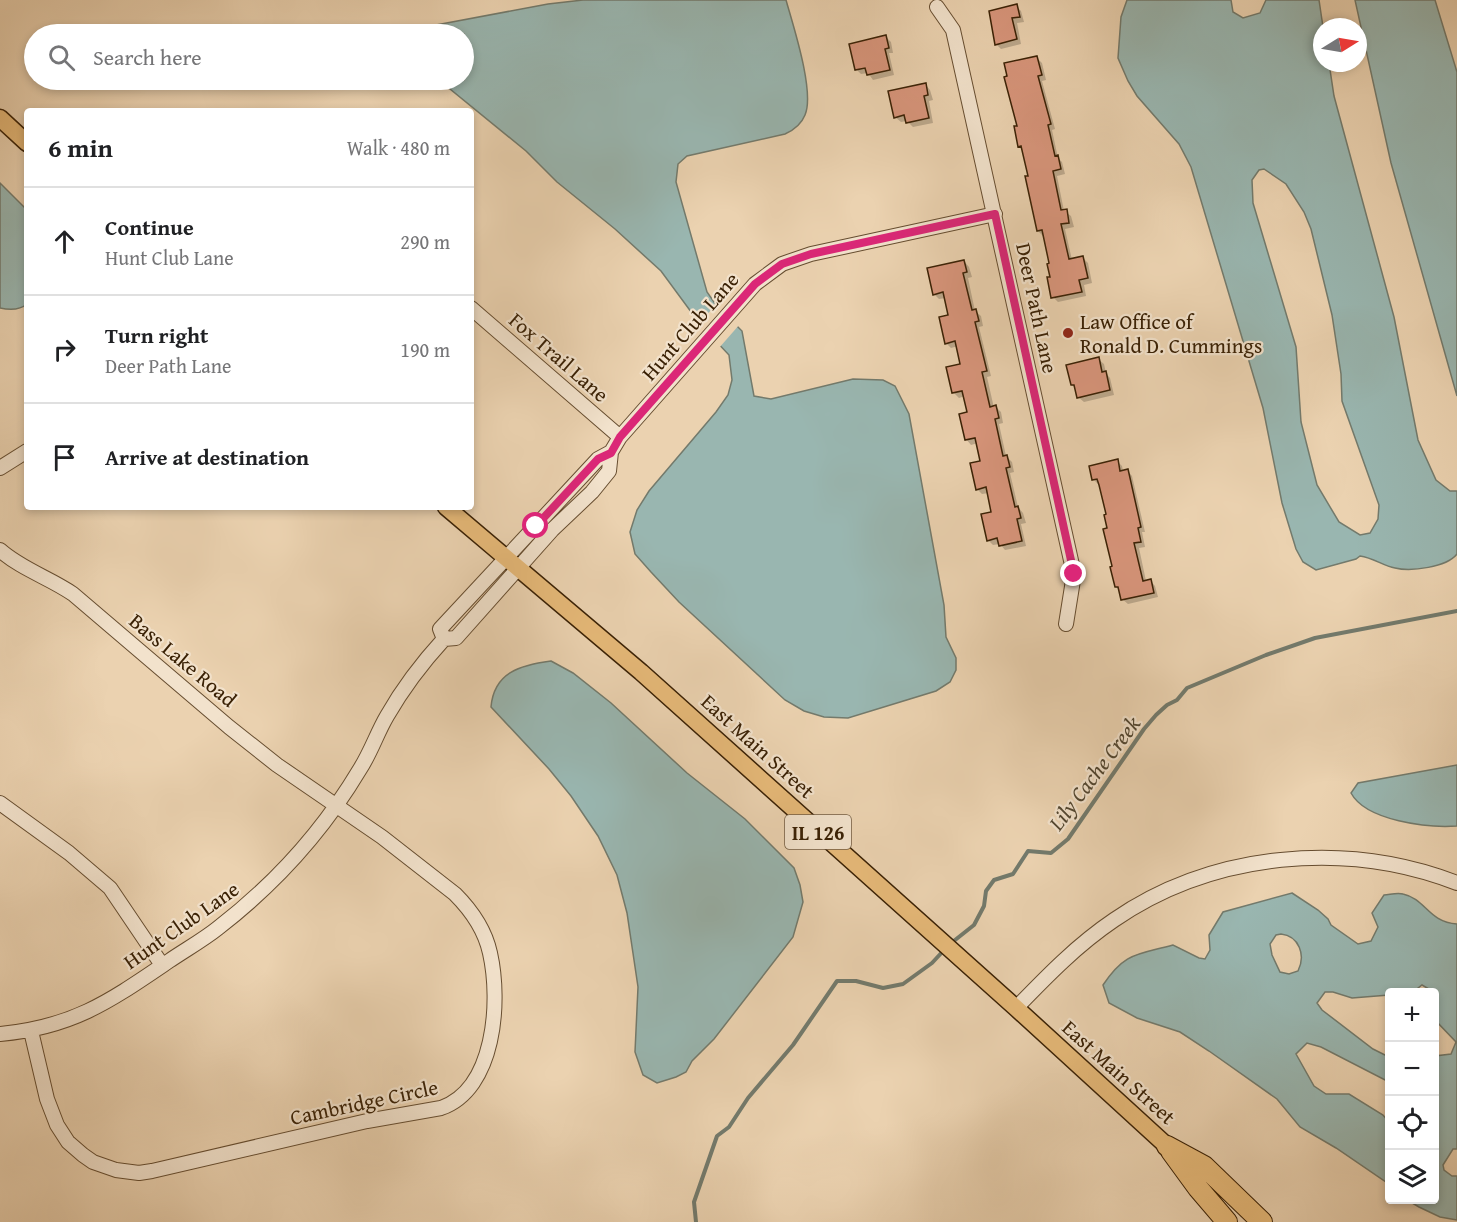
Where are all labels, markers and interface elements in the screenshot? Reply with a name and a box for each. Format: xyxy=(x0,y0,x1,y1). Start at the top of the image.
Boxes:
north arrow xyxy=(1313,18,1367,72)
search box xyxy=(24,24,474,90)
icon: search xyxy=(45,41,78,74)
text: Search here xyxy=(93,41,202,73)
text: 6 min xyxy=(48,128,113,167)
text: Walk · 480 m xyxy=(347,133,450,162)
text: Continue xyxy=(105,211,194,243)
icon: ahead xyxy=(48,225,81,258)
text: 290 m xyxy=(400,227,450,256)
street label: Deer Path Lane xyxy=(1008,240,1066,376)
text: Hunt Club Lane xyxy=(105,243,234,272)
street label: Hunt Club Lane xyxy=(634,265,746,387)
street label: Fox Trail Lane xyxy=(502,305,616,409)
place label: Law Office of Ronald D. Cummings xyxy=(1080,306,1262,361)
text: Turn right xyxy=(105,319,208,351)
marker: Law Office of Ronald D. Cummings xyxy=(1061,326,1075,340)
icon: right xyxy=(48,333,81,366)
text: 190 m xyxy=(400,335,450,364)
text: Deer Path Lane xyxy=(105,351,231,380)
icon: arrive xyxy=(48,441,81,474)
text: Arrive at destination xyxy=(105,441,309,473)
route start xyxy=(522,512,548,538)
route end xyxy=(1060,560,1086,586)
street label: Bass Lake Road xyxy=(122,606,244,715)
street label: East Main Street xyxy=(694,686,822,806)
water label: Lily Cache Creek xyxy=(1040,708,1148,838)
road number: IL 126 xyxy=(785,815,851,849)
street label: Hunt Club Lane xyxy=(117,873,245,976)
map controls xyxy=(1385,988,1439,1204)
button: + xyxy=(1385,988,1439,1042)
street label: East Main Street xyxy=(1055,1012,1183,1132)
button: − xyxy=(1385,1042,1439,1096)
street label: Cambridge Circle xyxy=(287,1071,441,1133)
button: locate xyxy=(1385,1096,1439,1150)
button: layers xyxy=(1385,1150,1439,1204)

